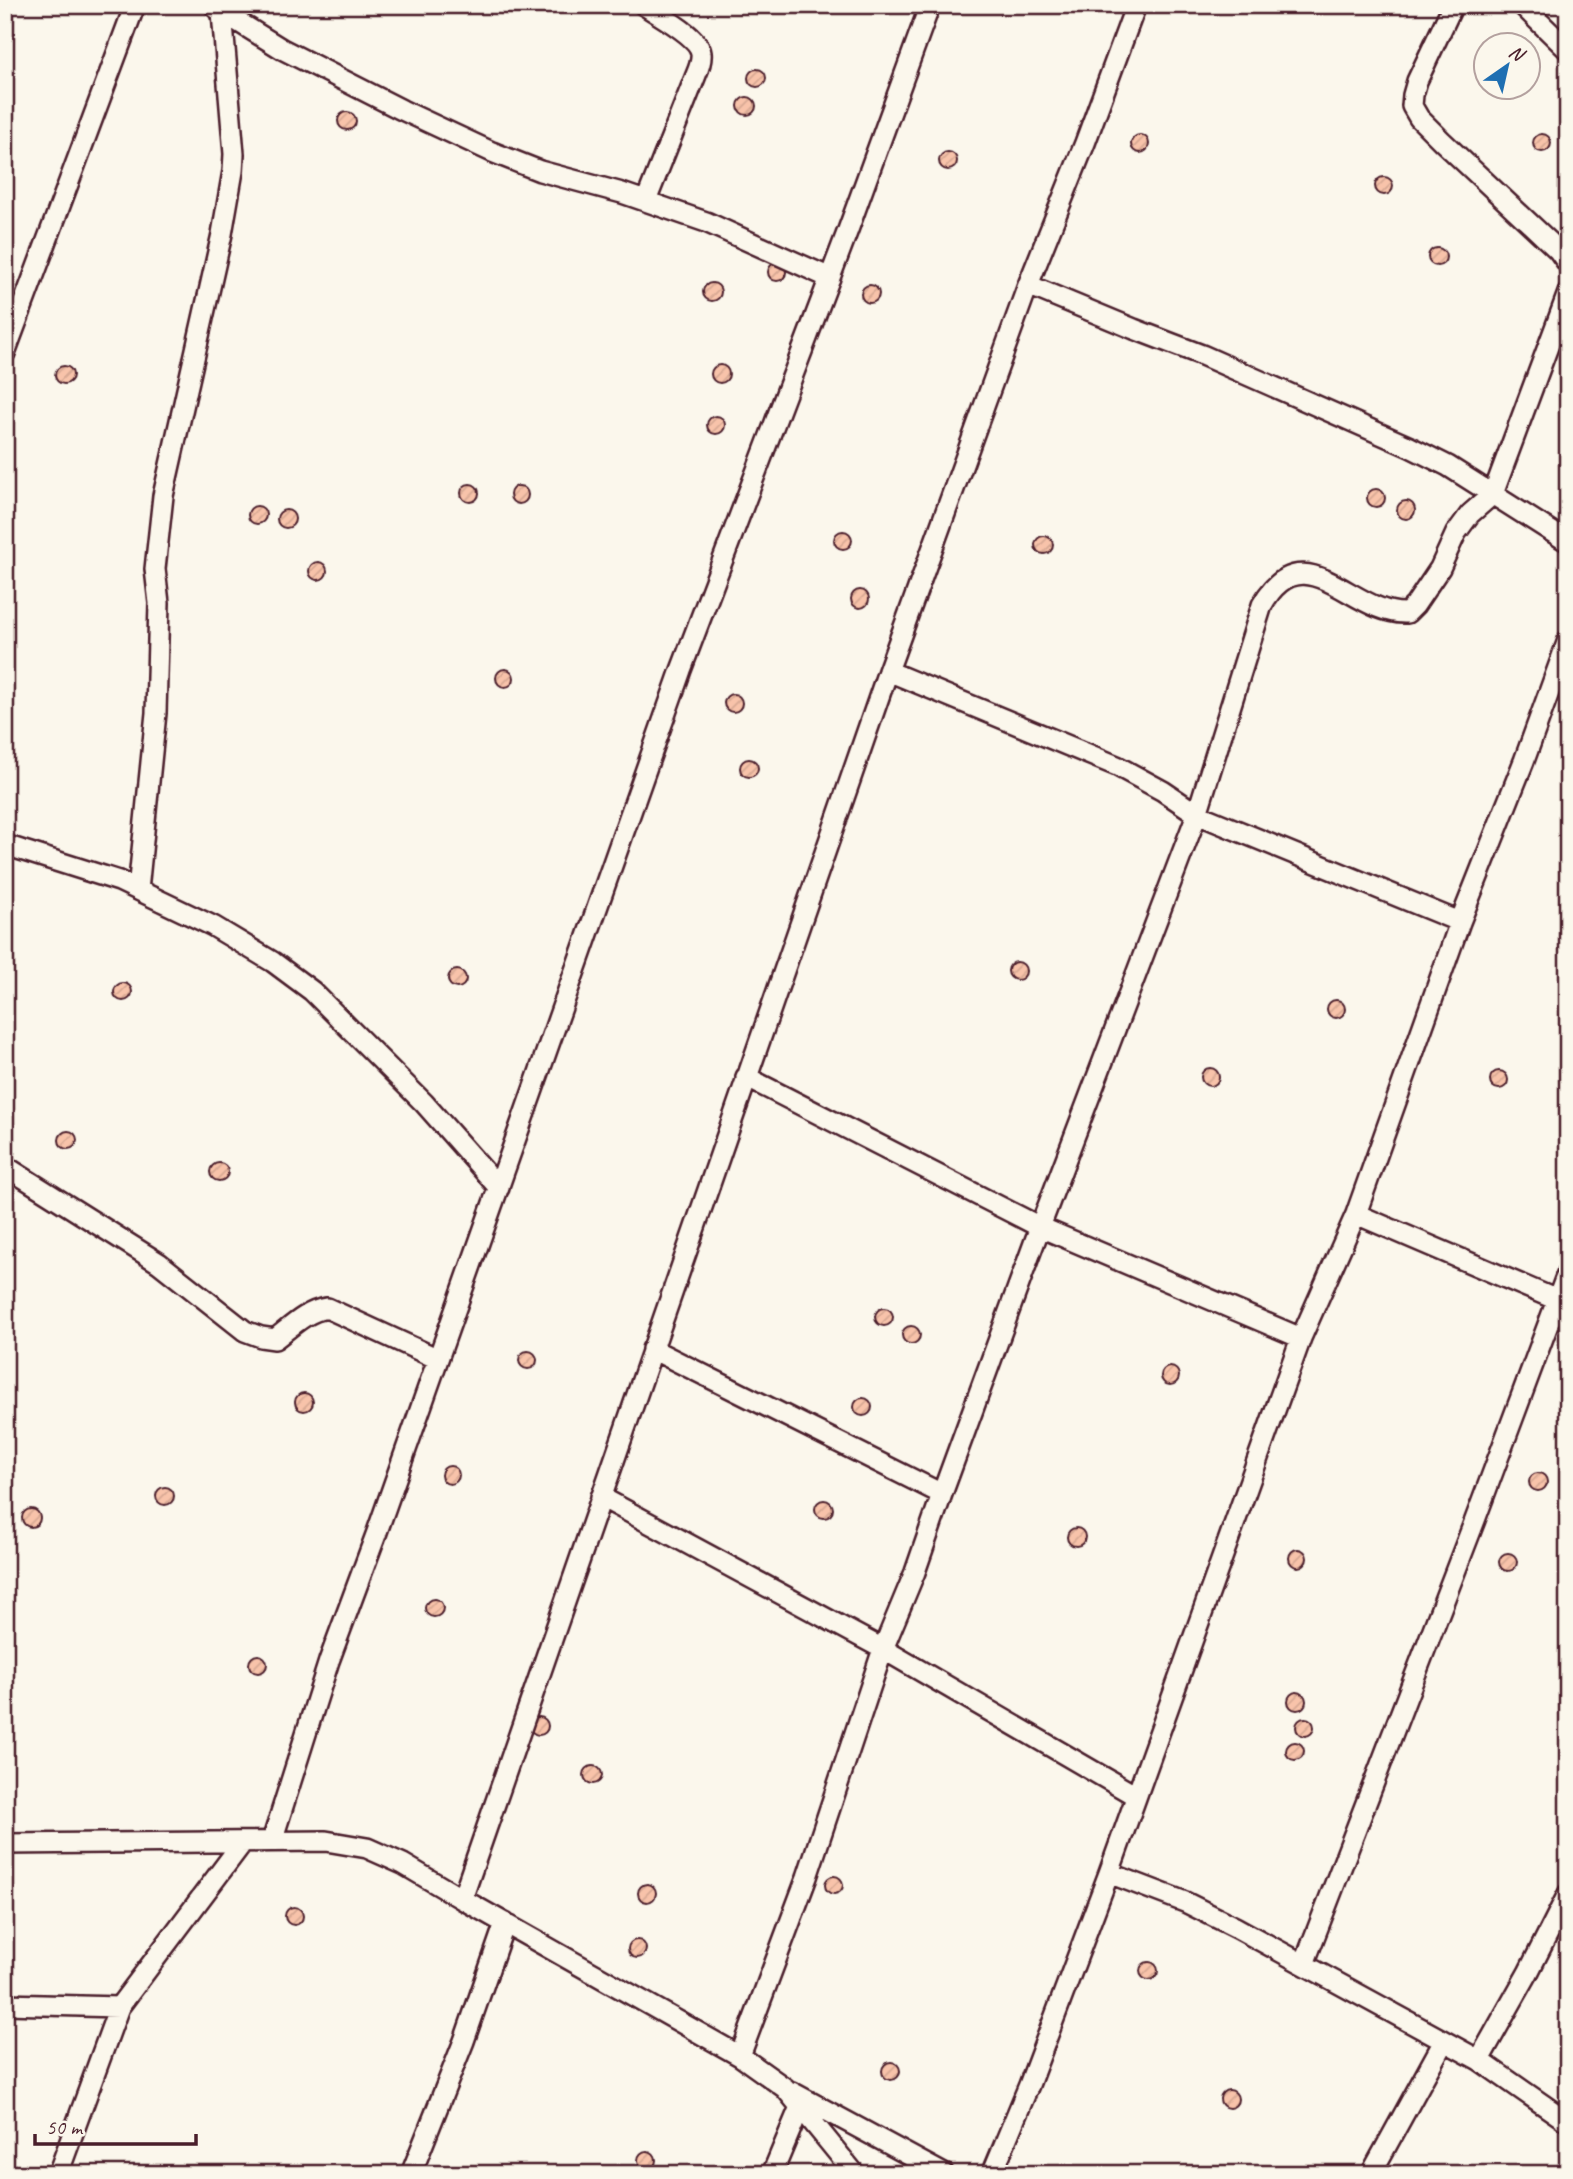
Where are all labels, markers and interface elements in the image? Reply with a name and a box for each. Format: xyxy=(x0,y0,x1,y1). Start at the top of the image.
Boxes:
north arrow xyxy=(1472,32,1542,102)
text: N xyxy=(1504,39,1530,68)
scale bar xyxy=(35,2102,196,2146)
text: 50 m xyxy=(46,2114,84,2140)

